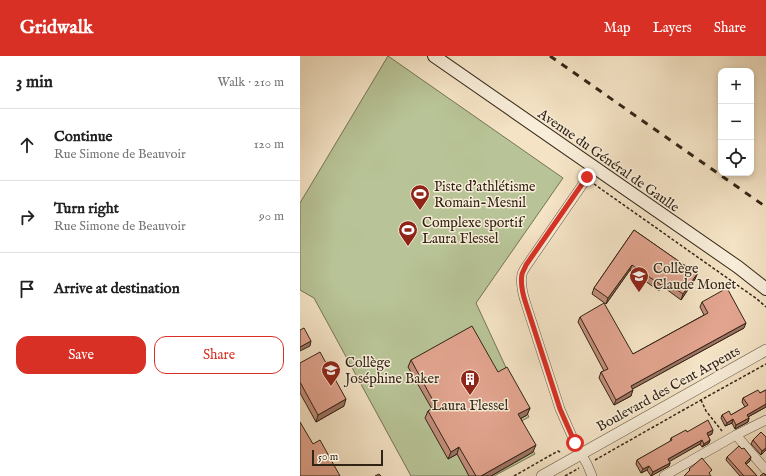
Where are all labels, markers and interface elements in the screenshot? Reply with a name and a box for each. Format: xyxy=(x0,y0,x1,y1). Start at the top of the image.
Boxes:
text: Gridwalk xyxy=(20,16,93,40)
text: Map xyxy=(604,19,631,37)
text: Layers xyxy=(653,19,692,37)
text: Share xyxy=(714,19,746,37)
map controls xyxy=(718,68,754,176)
button: + xyxy=(718,68,754,104)
text: 3 min xyxy=(16,72,53,93)
text: Walk · 210 m xyxy=(218,74,284,91)
button: − xyxy=(718,104,754,140)
street label: Avenue du Général de Gaulle xyxy=(533,105,683,217)
text: Continue xyxy=(54,127,112,146)
icon: ahead xyxy=(16,134,38,156)
text: 120 m xyxy=(254,136,284,153)
button: locate xyxy=(718,140,754,176)
text: Rue Simone de Beauvoir xyxy=(54,146,186,163)
route end xyxy=(578,168,596,186)
place label: Piste d’athlétisme Romain-Mesnil xyxy=(434,178,536,212)
sports icon: Piste d’athlétisme Romain-Mesnil xyxy=(409,183,431,211)
text: Turn right xyxy=(54,199,119,218)
icon: right xyxy=(16,206,38,228)
text: 90 m xyxy=(259,208,284,225)
place label: Complexe sportif Laura Flessel xyxy=(422,214,526,248)
text: Rue Simone de Beauvoir xyxy=(54,218,186,235)
sports icon: Complexe sportif Laura Flessel xyxy=(397,219,419,247)
place label: Collège Claude Monet xyxy=(653,260,736,294)
school or university icon: Collège Claude Monet xyxy=(628,265,650,293)
icon: arrive xyxy=(16,278,38,300)
text: Arrive at destination xyxy=(54,279,180,298)
button: Save xyxy=(16,336,146,374)
button: Share xyxy=(154,336,284,374)
street label: Boulevard des Cent Arpents xyxy=(594,342,744,436)
place label: Collège Joséphine Baker xyxy=(343,354,439,388)
school or university icon: Collège Joséphine Baker xyxy=(320,359,342,387)
building icon: Laura Flessel xyxy=(459,368,481,396)
place label: Laura Flessel xyxy=(432,397,509,415)
route start xyxy=(566,434,584,452)
scale bar xyxy=(312,448,383,467)
text: 50 m xyxy=(318,450,338,464)

